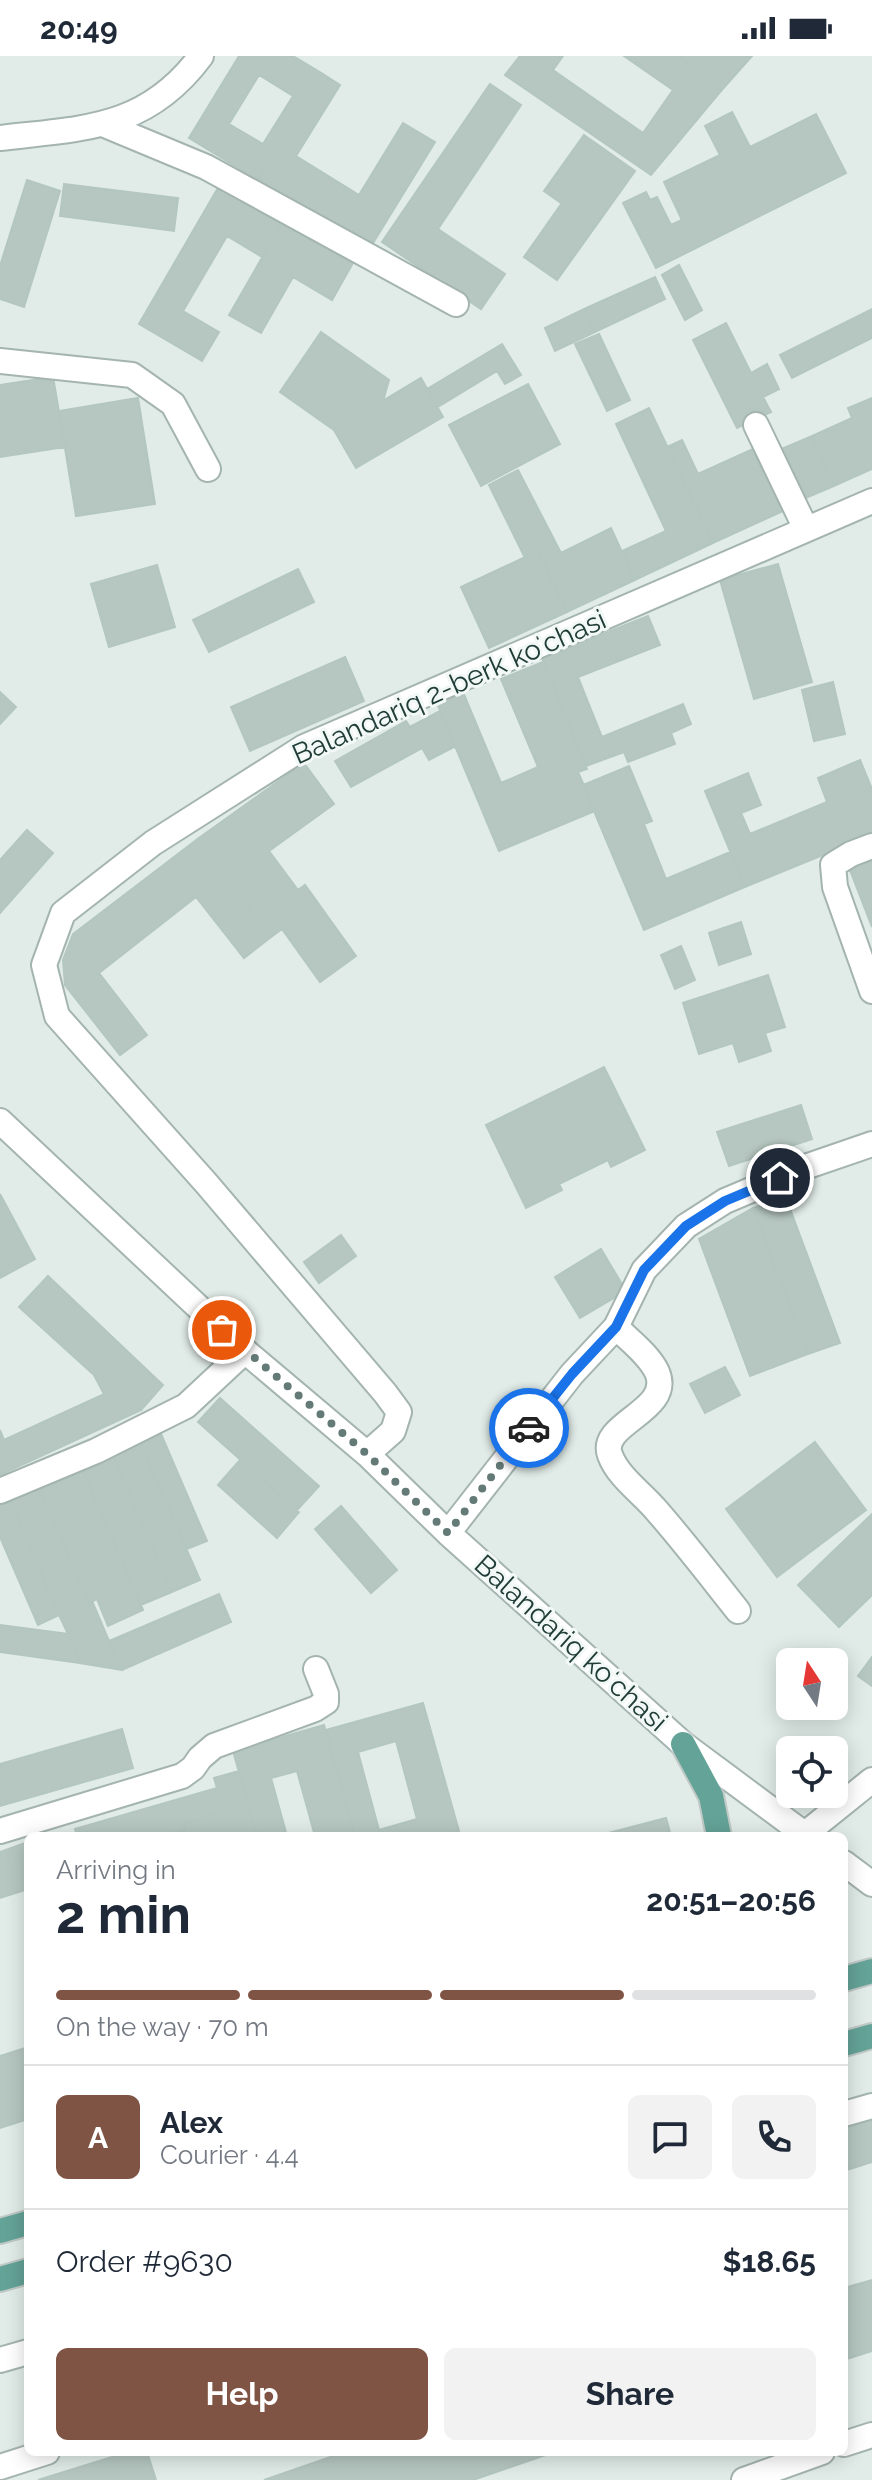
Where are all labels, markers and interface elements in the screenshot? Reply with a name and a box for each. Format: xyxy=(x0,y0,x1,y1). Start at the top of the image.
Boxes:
text: 20:49 xyxy=(40,11,118,46)
street label: Balandariq 2-berk koʻchasi xyxy=(287,603,611,771)
pin xyxy=(746,1144,814,1212)
icon: home xyxy=(758,1156,802,1200)
pin xyxy=(188,1296,256,1364)
icon: bag xyxy=(200,1308,244,1352)
courier xyxy=(489,1388,569,1468)
icon: car xyxy=(507,1406,551,1450)
street label: Balandariq koʻchasi xyxy=(468,1548,674,1738)
north arrow xyxy=(776,1648,848,1720)
map controls xyxy=(776,1648,848,1808)
button: locate xyxy=(776,1736,848,1808)
text: Arriving in xyxy=(56,1855,176,1885)
text: 20:51–20:56 xyxy=(646,1883,816,1918)
text: 2 min xyxy=(56,1884,191,1945)
text: On the way · 70 m xyxy=(56,2012,269,2042)
button: chat xyxy=(628,2095,712,2179)
button: phone xyxy=(732,2095,816,2179)
text: Alex xyxy=(160,2105,223,2140)
text: A xyxy=(88,2120,108,2155)
text: Courier · 4.4 xyxy=(160,2140,299,2170)
text: Order #9630 xyxy=(56,2244,233,2279)
text: $18.65 xyxy=(722,2244,816,2279)
button: Help xyxy=(56,2348,428,2440)
button: Share xyxy=(444,2348,816,2440)

